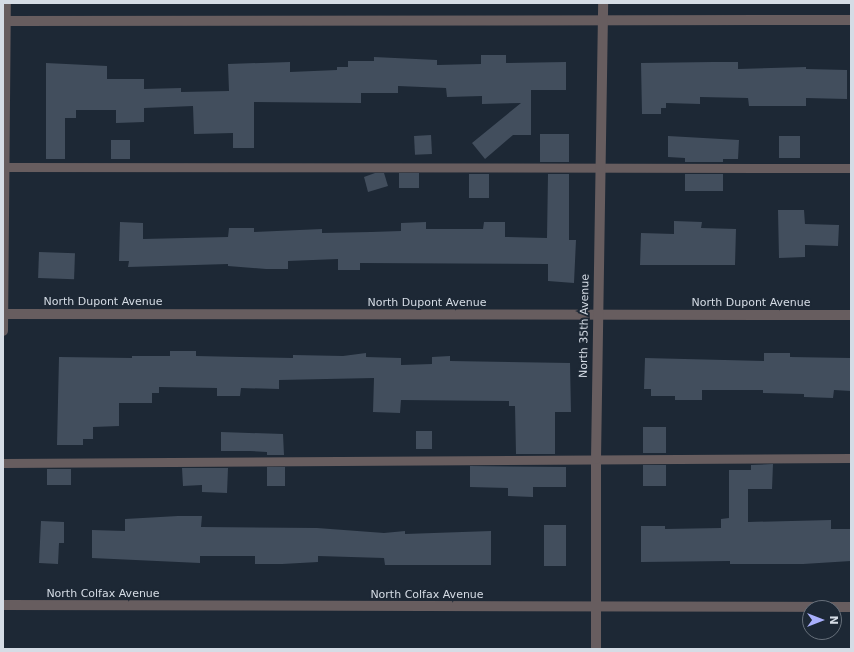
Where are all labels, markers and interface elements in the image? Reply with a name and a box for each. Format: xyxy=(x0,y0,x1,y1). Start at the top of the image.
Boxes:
street label: North 35th Avenue xyxy=(577,274,593,378)
street label: North Dupont Avenue xyxy=(43,295,163,309)
street label: North Dupont Avenue xyxy=(367,296,487,310)
street label: North Dupont Avenue xyxy=(691,296,811,310)
street label: North Colfax Avenue xyxy=(46,587,160,601)
street label: North Colfax Avenue xyxy=(370,588,484,602)
north arrow xyxy=(802,600,842,640)
text: N xyxy=(827,615,840,625)

